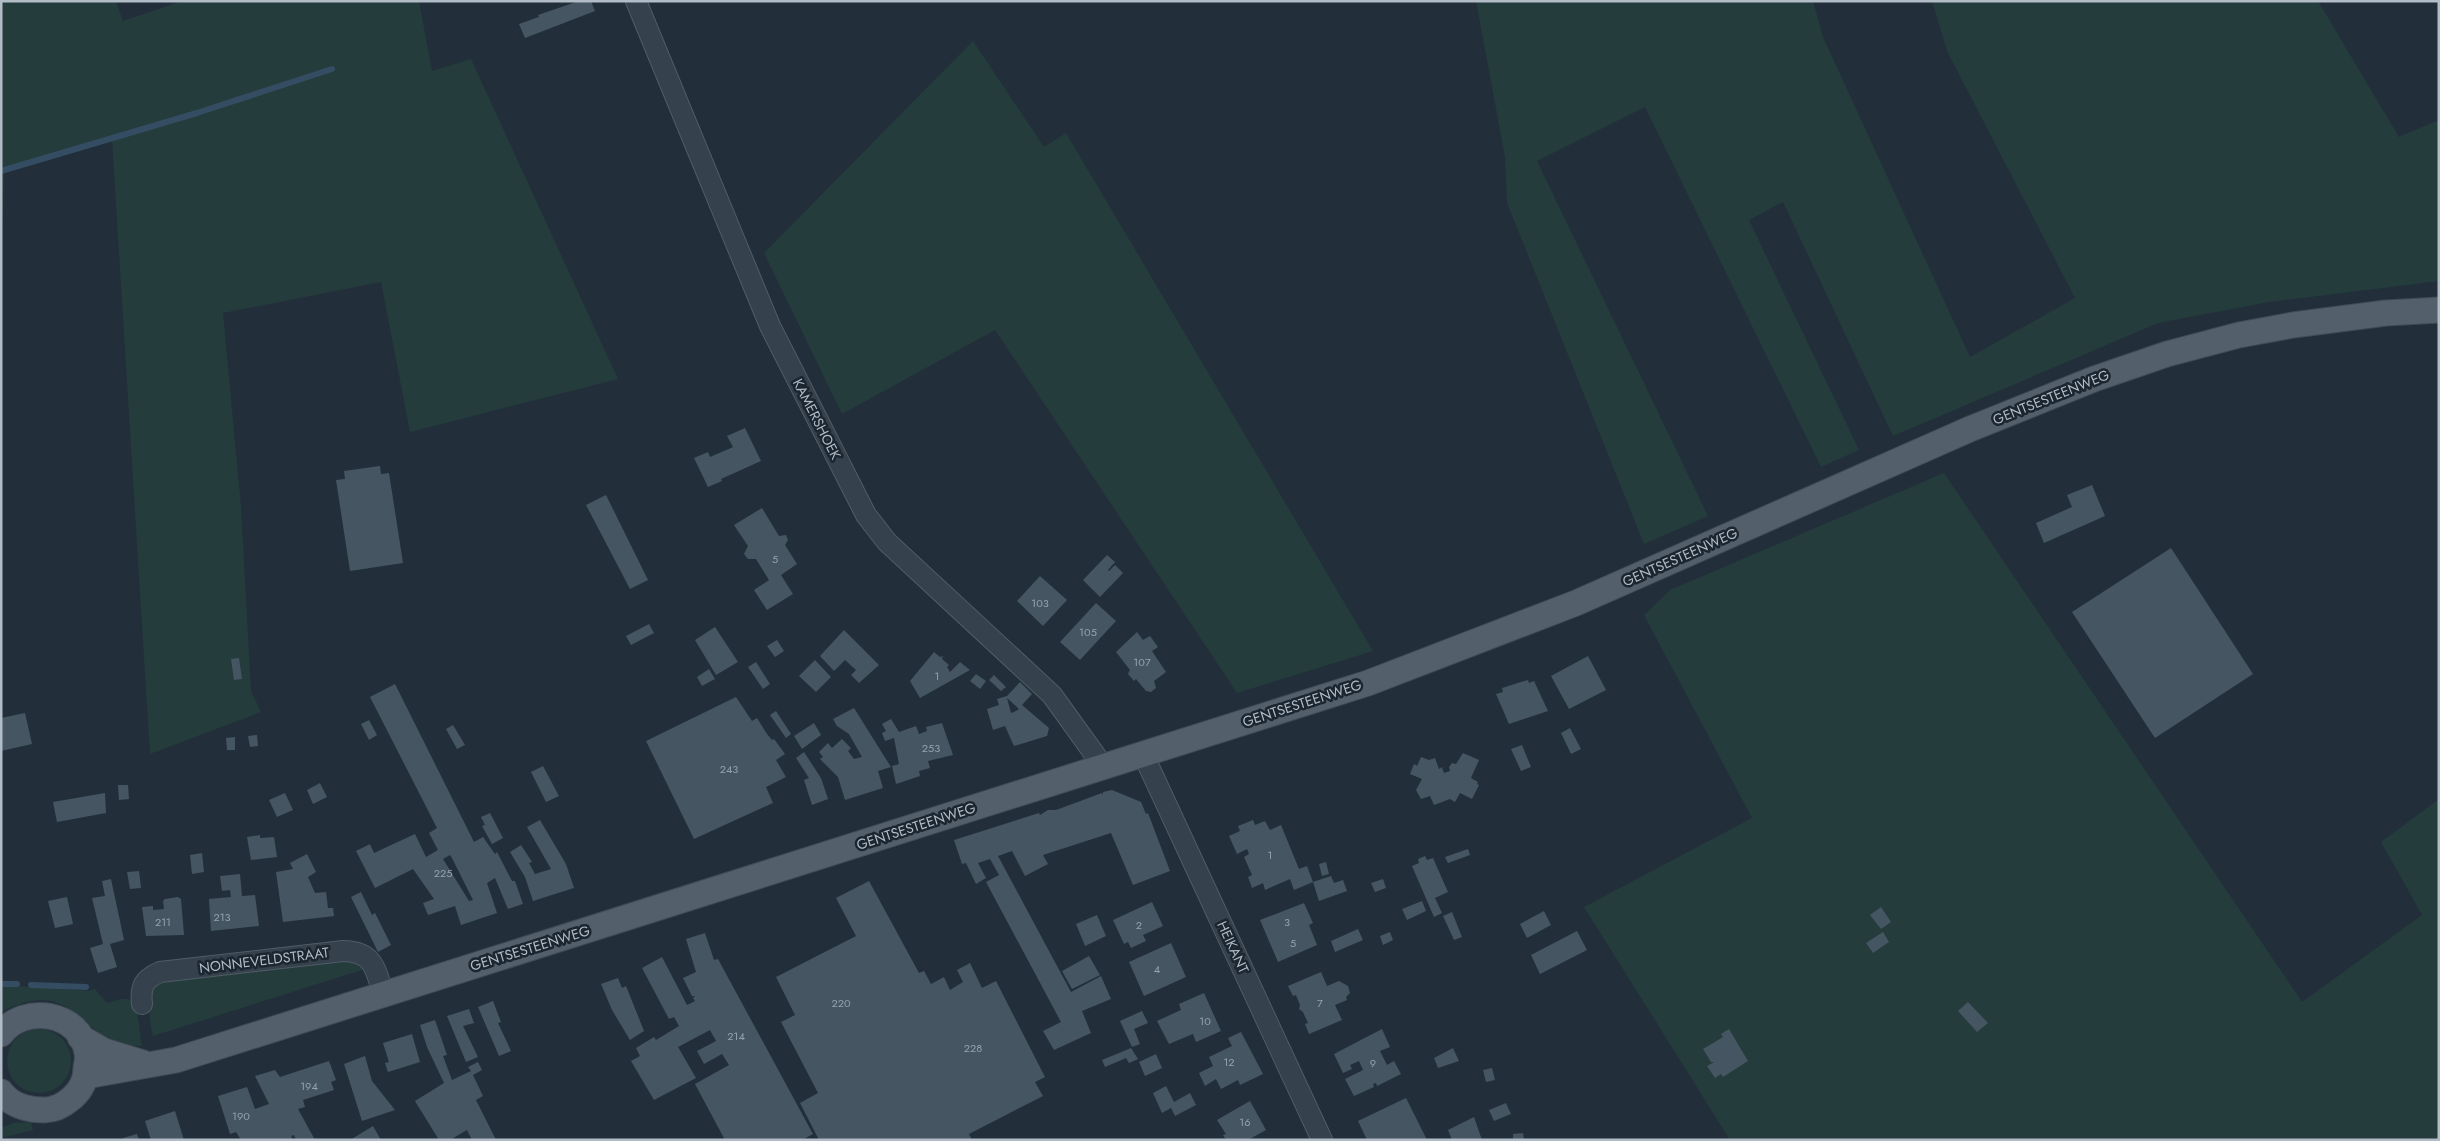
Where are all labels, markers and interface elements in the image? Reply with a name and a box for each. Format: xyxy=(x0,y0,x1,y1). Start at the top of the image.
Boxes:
street label: GENTSESTEENWEG xyxy=(1990,364,2112,430)
street label: KAMERSHOEK xyxy=(788,375,846,463)
street label: GENTSESTEENWEG xyxy=(1619,523,1741,591)
house number: 5 xyxy=(772,551,778,567)
house number: 103 xyxy=(1031,595,1049,611)
house number: 105 xyxy=(1079,624,1097,640)
house number: 107 xyxy=(1133,654,1151,670)
house number: 1 xyxy=(935,668,939,684)
street label: GENTSESTEENWEG xyxy=(1240,674,1364,732)
house number: 253 xyxy=(922,740,940,756)
house number: 243 xyxy=(720,761,738,777)
street label: GENTSESTEENWEG xyxy=(854,797,978,855)
house number: 1 xyxy=(1268,847,1272,863)
house number: 225 xyxy=(434,865,452,881)
house number: 213 xyxy=(213,909,231,925)
house number: 211 xyxy=(155,914,171,930)
house number: 3 xyxy=(1284,914,1290,930)
house number: 2 xyxy=(1136,917,1142,933)
street label: HEIKANT xyxy=(1212,918,1254,977)
street label: GENTSESTEENWEG xyxy=(468,920,592,976)
house number: 5 xyxy=(1290,935,1296,951)
street label: NONNEVELDSTRAAT xyxy=(198,942,330,978)
house number: 4 xyxy=(1154,961,1161,977)
house number: 220 xyxy=(831,995,851,1011)
house number: 7 xyxy=(1317,995,1323,1011)
house number: 10 xyxy=(1199,1013,1211,1029)
house number: 214 xyxy=(727,1028,745,1044)
house number: 228 xyxy=(964,1040,982,1056)
house number: 12 xyxy=(1223,1054,1235,1070)
house number: 9 xyxy=(1370,1055,1376,1071)
house number: 194 xyxy=(300,1078,318,1094)
house number: 190 xyxy=(232,1108,250,1124)
house number: 16 xyxy=(1239,1114,1251,1130)

